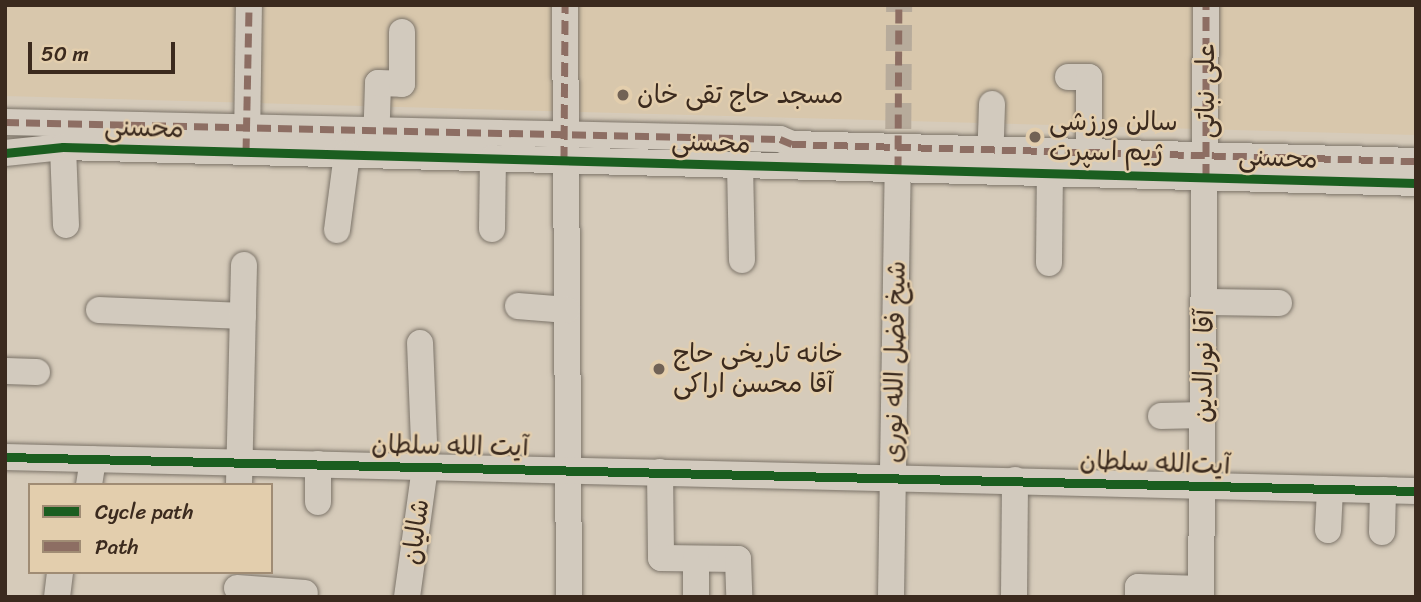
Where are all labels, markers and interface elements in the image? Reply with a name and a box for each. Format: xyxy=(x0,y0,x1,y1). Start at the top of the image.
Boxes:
scale bar xyxy=(32,28,178,72)
text: 50 m xyxy=(41,35,89,73)
street label: علی نباتی xyxy=(1190,43,1222,139)
place label: مسجد حاج تقی خان xyxy=(637,79,843,111)
marker: مسجد حاج تقی خان xyxy=(615,87,631,103)
place label: سالن ورزشی ژیم اسپرت xyxy=(1049,106,1178,168)
street label: محسنی xyxy=(104,111,184,145)
street label: محسنی xyxy=(671,126,751,160)
marker: سالن ورزشی ژیم اسپرت xyxy=(1027,129,1043,145)
street label: محسنی xyxy=(1238,141,1318,175)
street label: شیخ فضل الله نوری xyxy=(878,261,912,463)
street label: آقا نورالدین xyxy=(1187,309,1221,423)
place label: خانه تاریخی حاج آقا محسن اراکی xyxy=(673,338,843,400)
marker: خانه تاریخی حاج آقا محسن اراکی xyxy=(651,361,667,377)
street label: آیت الله سلطان xyxy=(371,429,529,463)
street label: آیت‌الله سلطان xyxy=(1079,445,1231,481)
legend xyxy=(28,483,273,574)
text: Cycle path xyxy=(95,493,194,531)
street label: شالیان xyxy=(396,497,436,567)
text: Path xyxy=(95,528,138,566)

